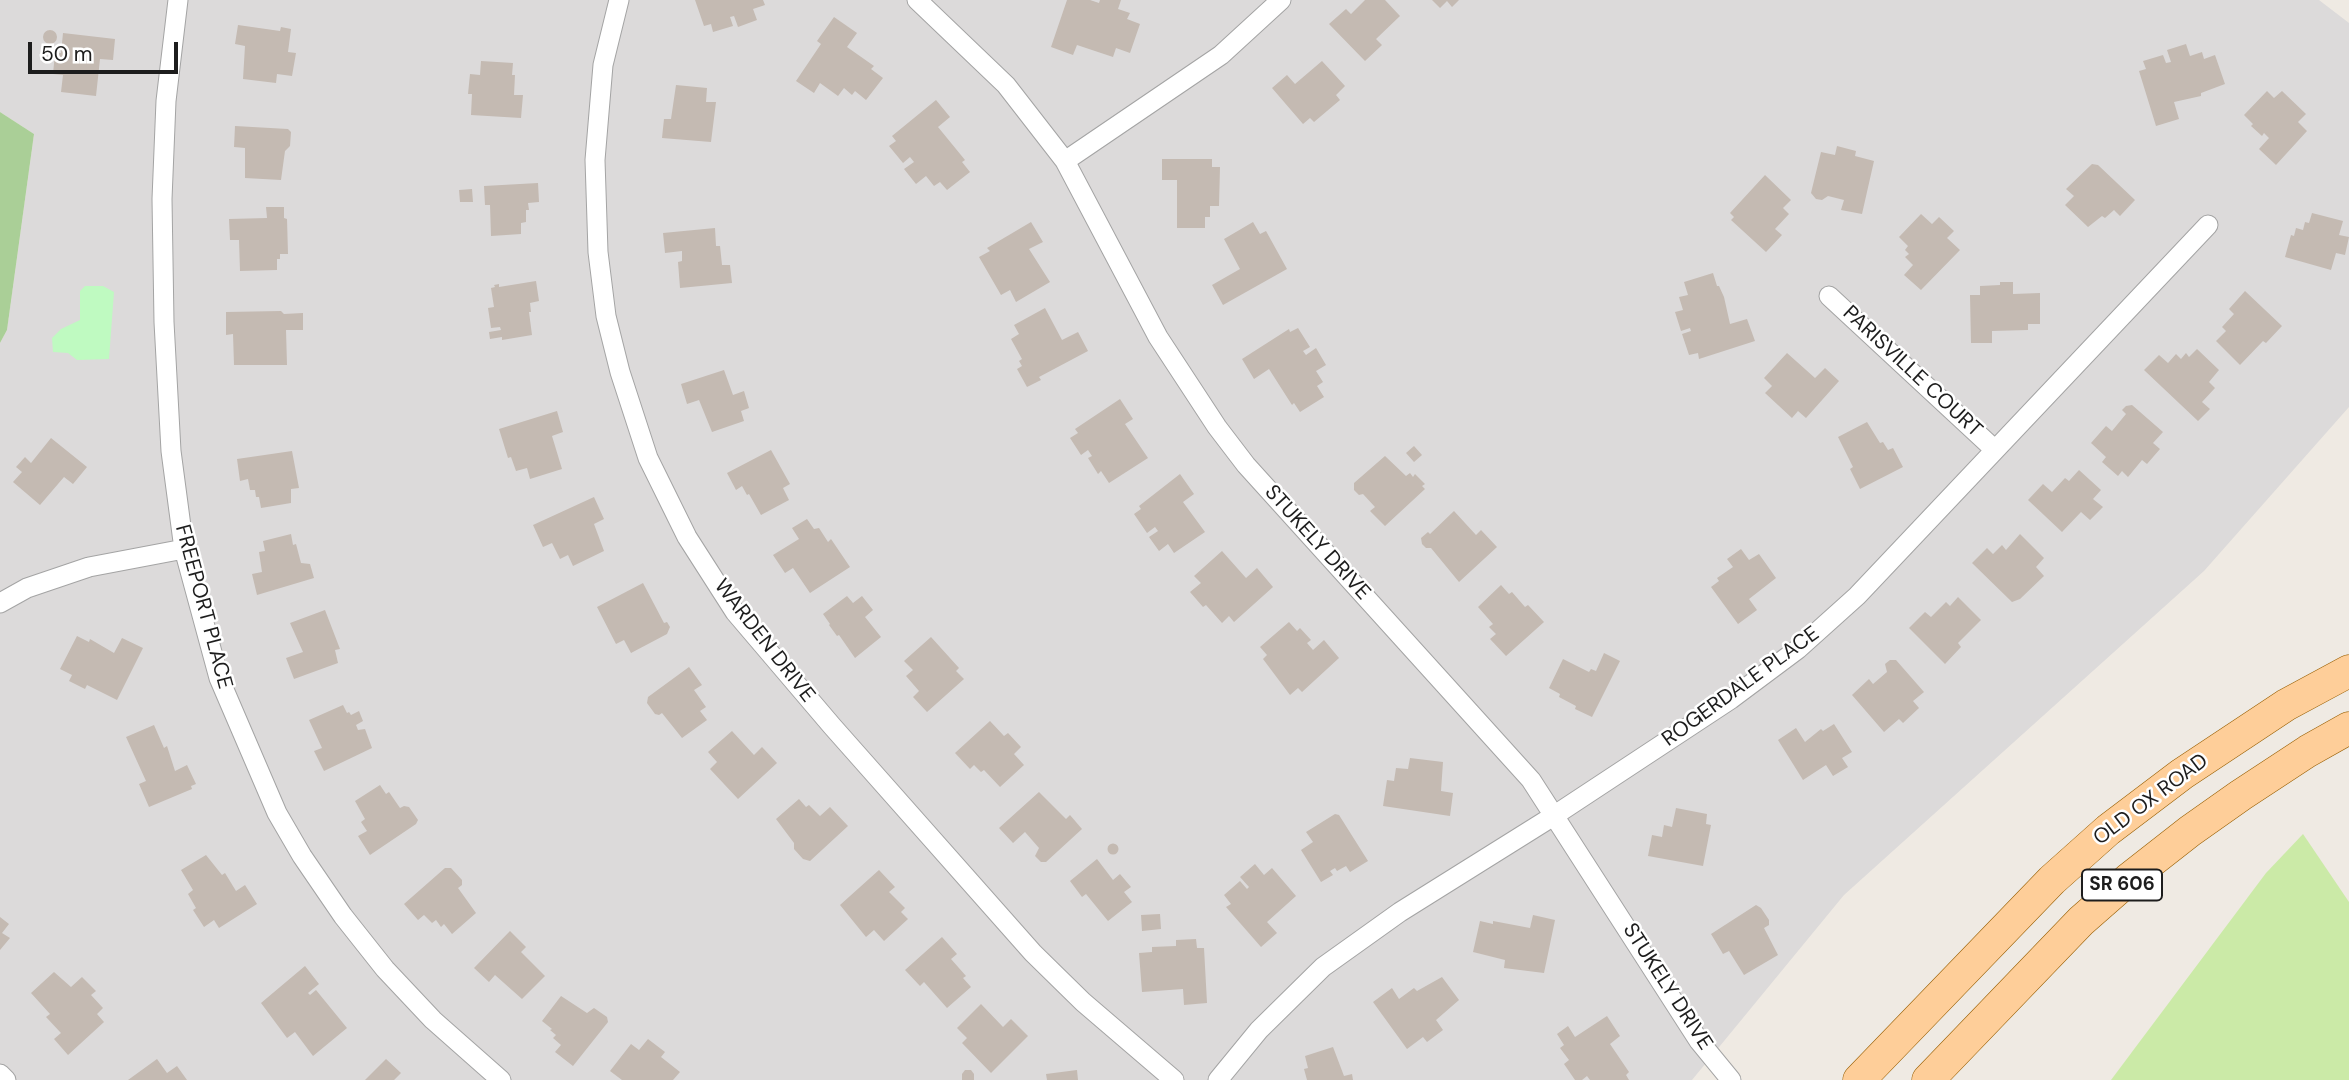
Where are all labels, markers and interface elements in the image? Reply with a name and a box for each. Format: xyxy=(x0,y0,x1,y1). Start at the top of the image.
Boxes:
scale bar xyxy=(32,28,182,72)
text: 50 m xyxy=(41,40,92,68)
street label: PARISVILLE COURT xyxy=(1837,301,1987,443)
street label: STUKELY DRIVE xyxy=(1259,480,1375,606)
street label: FREEPORT PLACE xyxy=(169,522,237,692)
street label: WARDEN DRIVE xyxy=(708,574,820,708)
street label: ROGERDALE PLACE xyxy=(1657,622,1825,752)
street label: OLD OX ROAD xyxy=(2089,749,2213,851)
road number: SR 606 xyxy=(2082,870,2162,900)
street label: STUKELY DRIVE xyxy=(1617,919,1717,1055)

